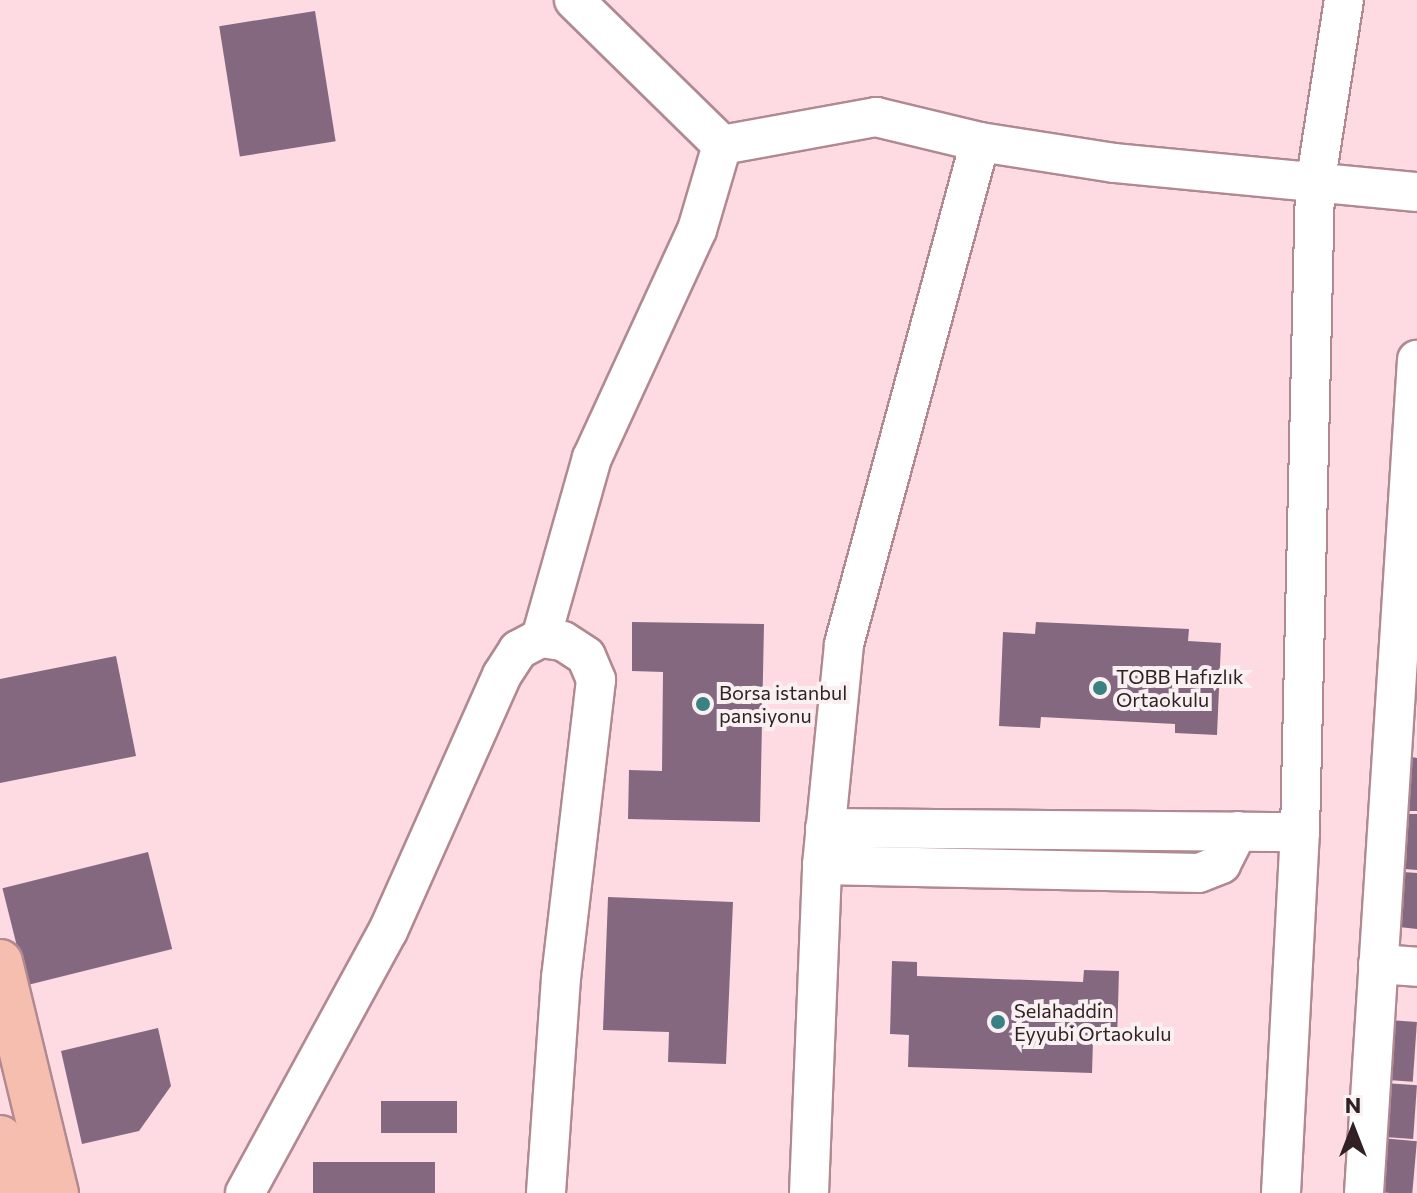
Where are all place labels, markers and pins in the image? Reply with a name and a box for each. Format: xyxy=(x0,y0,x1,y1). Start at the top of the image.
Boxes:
place label: TOBB Hafızlık Ortaokulu xyxy=(1116,664,1244,711)
marker: TOBB Hafızlık Ortaokulu xyxy=(1091,679,1109,697)
place label: Borsa istanbul pansiyonu xyxy=(719,680,847,727)
marker: Borsa istanbul pansiyonu xyxy=(694,695,712,713)
place label: Selahaddin Eyyubi Ortaokulu xyxy=(1014,998,1171,1045)
marker: Selahaddin Eyyubi Ortaokulu xyxy=(989,1013,1007,1031)

